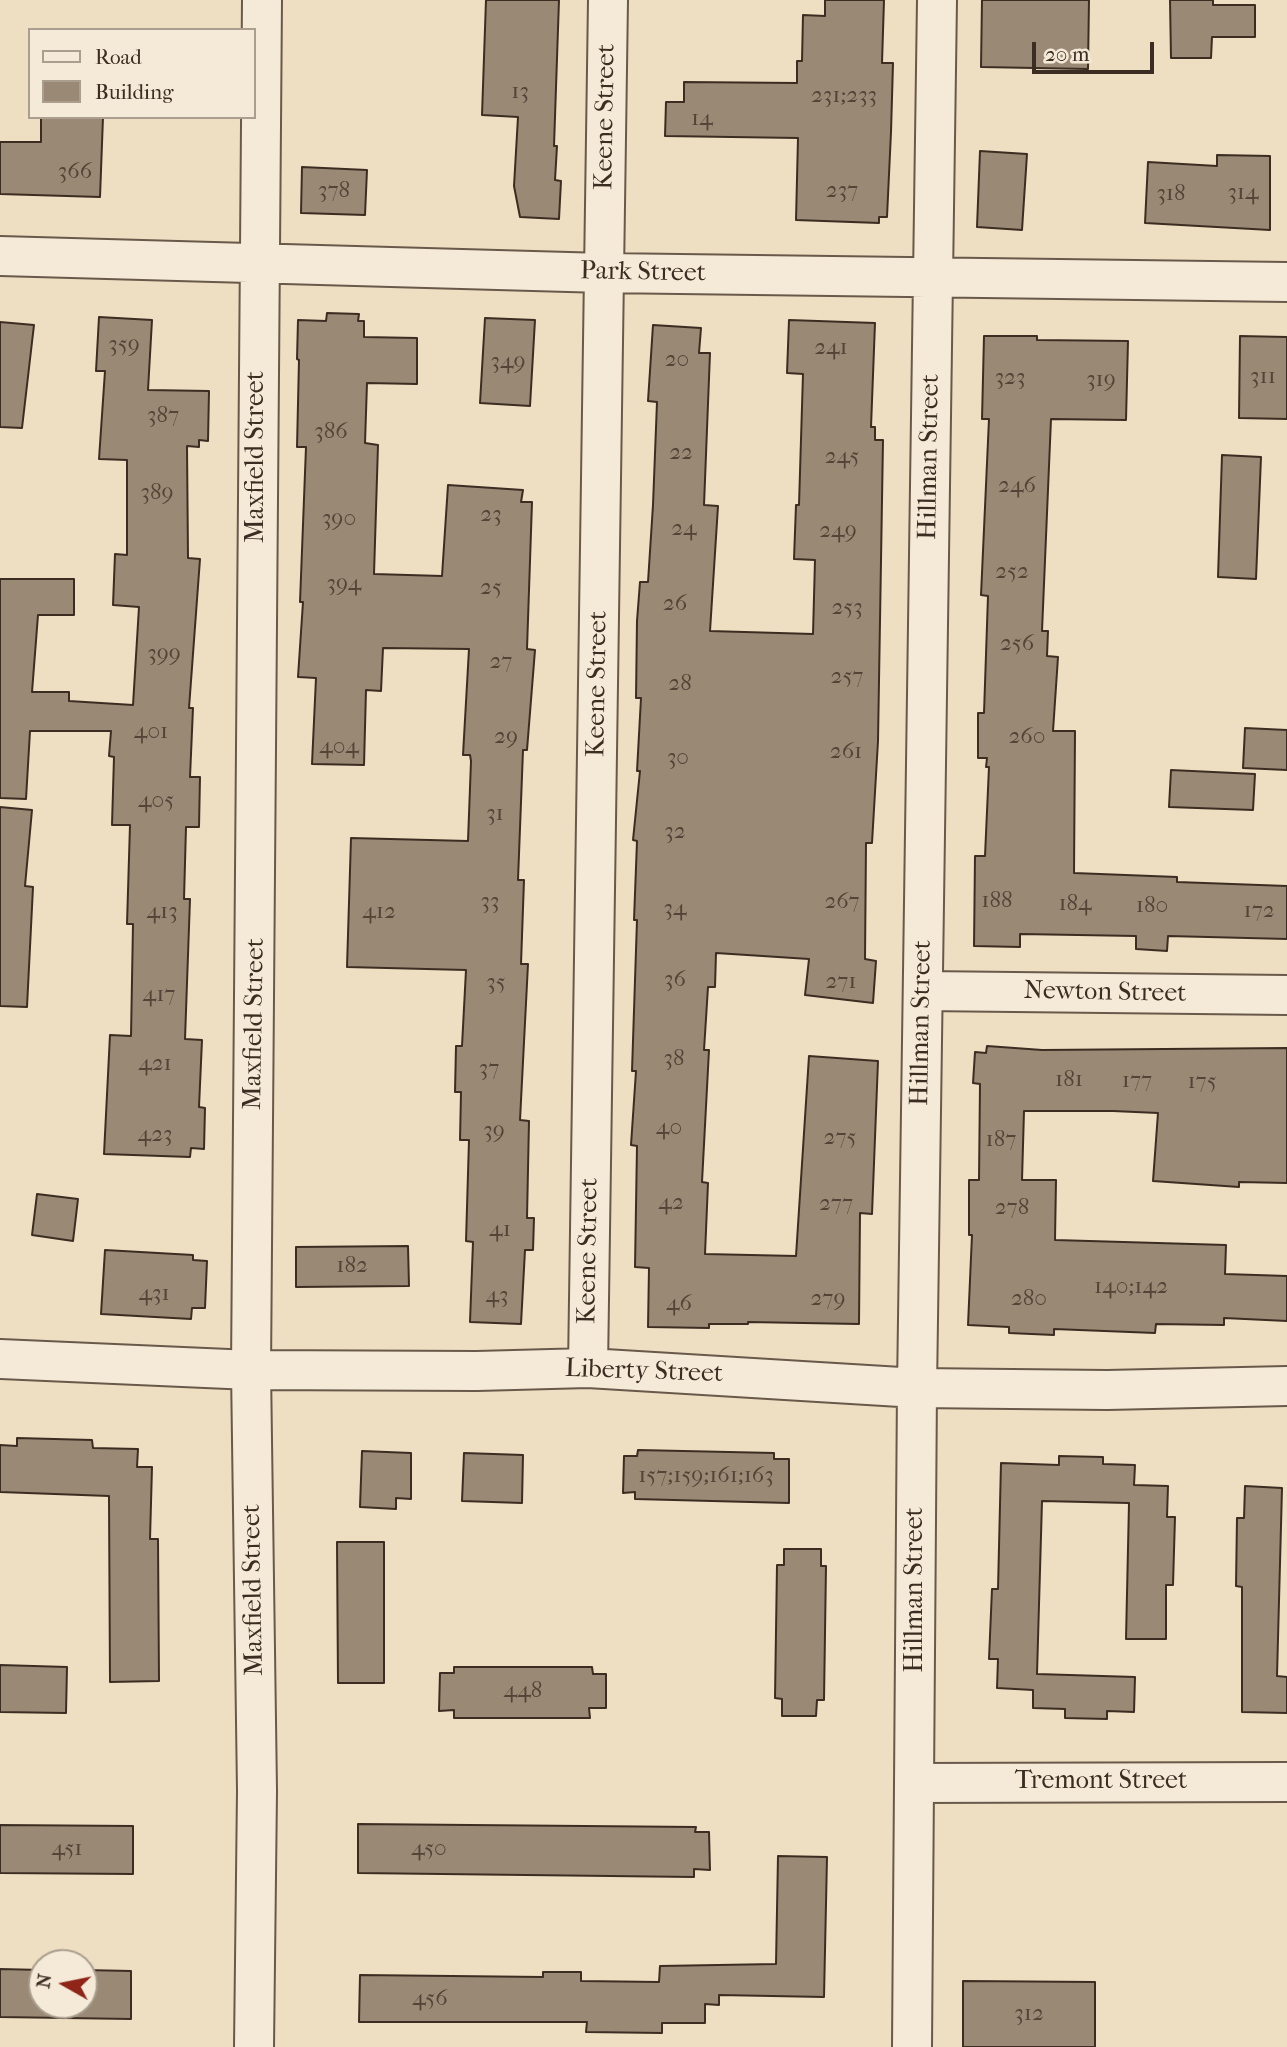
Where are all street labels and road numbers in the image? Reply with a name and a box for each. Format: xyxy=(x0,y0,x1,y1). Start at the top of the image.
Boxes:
street label: Keene Street xyxy=(589,44,623,190)
street label: Park Street xyxy=(580,256,706,290)
street label: Maxfield Street xyxy=(241,371,273,543)
street label: Hillman Street xyxy=(913,374,947,540)
street label: Keene Street xyxy=(581,611,615,757)
street label: Maxfield Street xyxy=(238,938,272,1110)
street label: Hillman Street xyxy=(905,940,939,1106)
street label: Newton Street xyxy=(1023,976,1187,1010)
street label: Keene Street xyxy=(572,1178,606,1324)
street label: Liberty Street xyxy=(564,1354,724,1390)
street label: Maxfield Street xyxy=(237,1504,271,1676)
street label: Hillman Street xyxy=(900,1507,932,1673)
street label: Tremont Street xyxy=(1015,1766,1187,1798)

